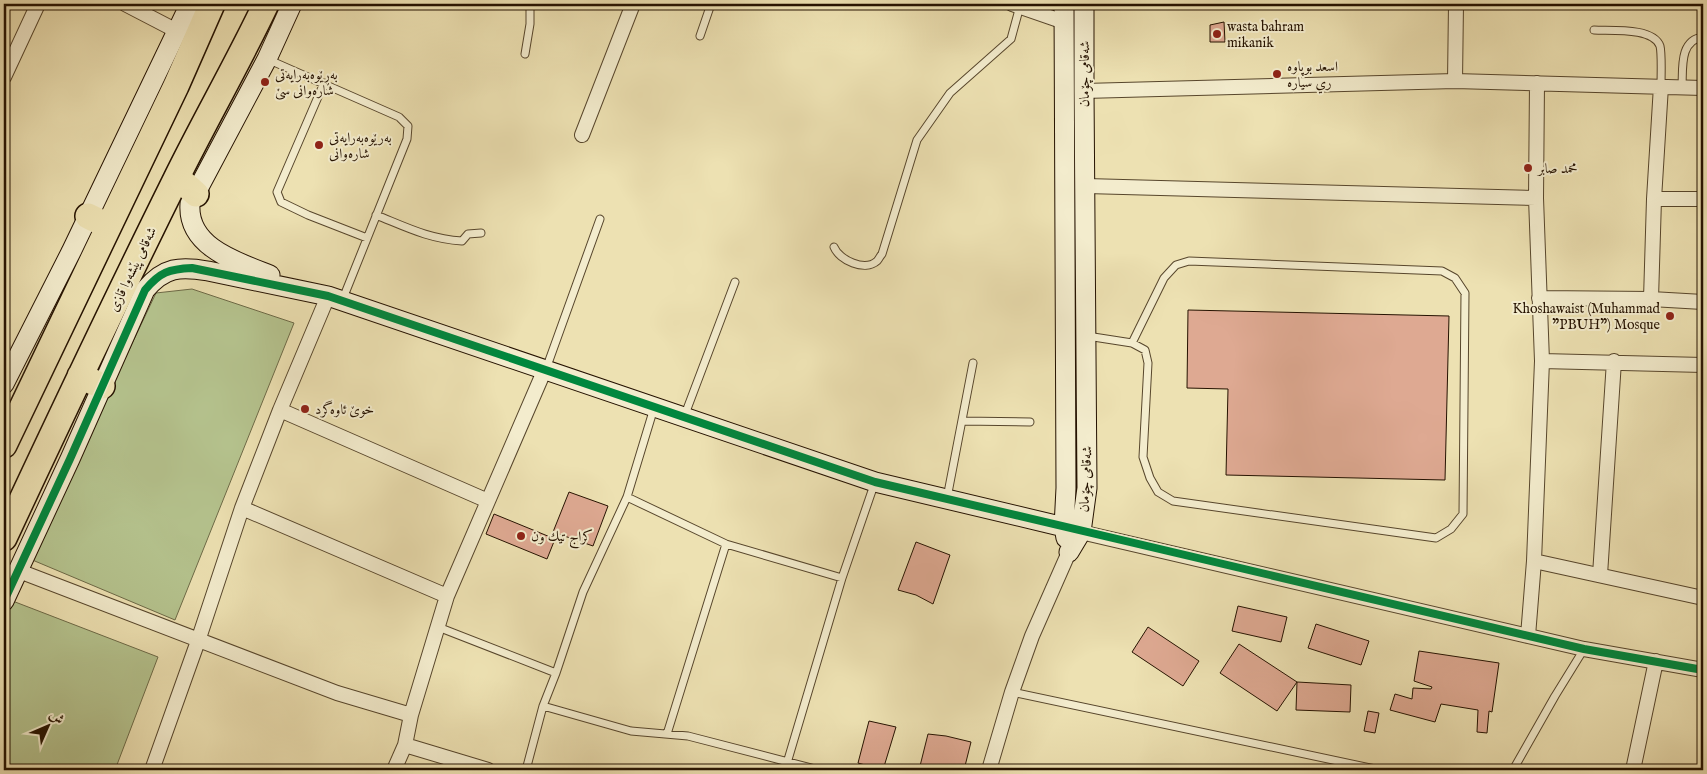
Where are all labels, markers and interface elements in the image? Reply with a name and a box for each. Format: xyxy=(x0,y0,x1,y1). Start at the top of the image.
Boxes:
place label: wasta bahram mikanik xyxy=(1227,18,1304,52)
marker: wasta bahram mikanik xyxy=(1211,28,1223,40)
street label: شەقامی چۆمان xyxy=(1076,41,1094,107)
place label: اسعد بوپاوه ري سياره xyxy=(1287,58,1338,94)
place label: بەڕێوەبەرایەتی شارەوانی سێ xyxy=(275,66,338,100)
marker: اسعد بوپاوه ري سياره xyxy=(1271,68,1283,80)
marker: بەڕێوەبەرایەتی شارەوانی سێ xyxy=(259,76,271,88)
place label: بەرێوەبەرایەتی شارەوانی xyxy=(329,129,392,163)
marker: بەرێوەبەرایەتی شارەوانی xyxy=(313,139,325,151)
place label: محمد صابر xyxy=(1536,160,1578,178)
marker: محمد صابر xyxy=(1522,162,1534,174)
street label: شەقامی پێشەوا قازی xyxy=(105,224,161,315)
place label: Khoshawaist (Muhammad "PBUH") Mosque xyxy=(1512,300,1661,334)
marker: Khoshawaist (Muhammad "PBUH") Mosque xyxy=(1664,310,1676,322)
place label: خوێ ئاوەگرد xyxy=(315,400,374,419)
marker: خوێ ئاوەگرد xyxy=(299,403,311,415)
street label: شەقامی چۆمان xyxy=(1075,445,1097,513)
place label: كراج تيك ون xyxy=(531,528,593,549)
marker: كراج تيك ون xyxy=(515,530,527,542)
north arrow xyxy=(22,702,72,752)
text: ش xyxy=(45,706,68,729)

